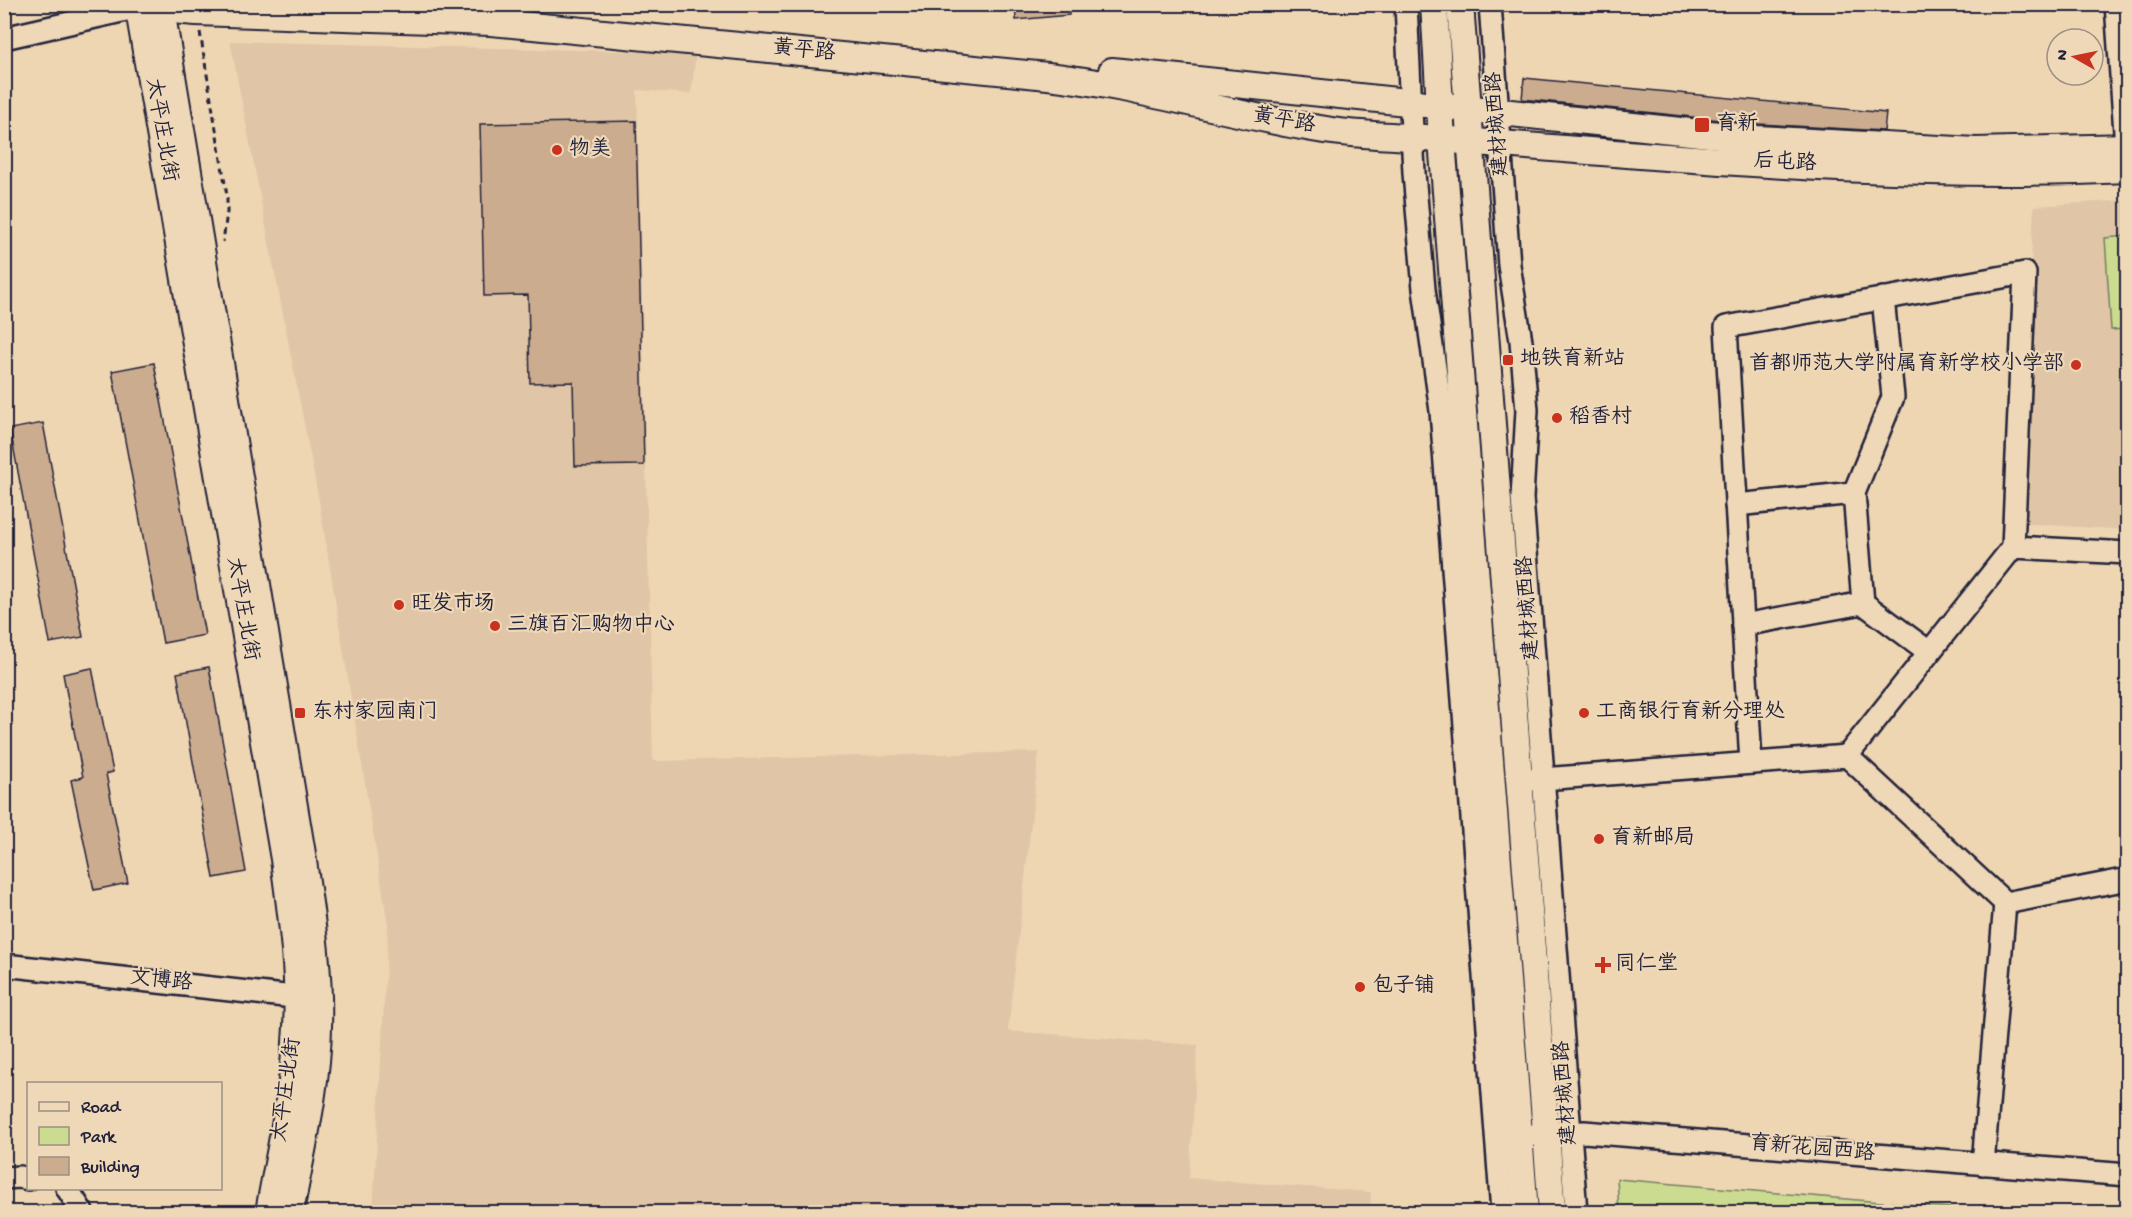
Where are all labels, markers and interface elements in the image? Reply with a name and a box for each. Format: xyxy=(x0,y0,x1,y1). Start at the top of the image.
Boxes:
north arrow xyxy=(2045,27,2105,87)
street label: 黄平路 xyxy=(771,34,837,68)
text: N xyxy=(2053,48,2074,62)
street label: 建材城西路 xyxy=(1481,71,1515,177)
street label: 太平庄北街 xyxy=(139,76,183,184)
street label: 黄平路 xyxy=(1251,102,1318,140)
place label: 育新 xyxy=(1716,111,1758,138)
marker: 育新 xyxy=(1693,116,1711,134)
place label: 物美 xyxy=(569,137,611,163)
marker: 物美 xyxy=(550,143,564,157)
street label: 后屯路 xyxy=(1753,148,1817,178)
place label: 地铁育新站 xyxy=(1520,346,1625,373)
place label: 首都师范大学附属育新学校小学部 xyxy=(1749,351,2064,378)
marker: 地铁育新站 xyxy=(1501,353,1515,367)
marker: 首都师范大学附属育新学校小学部 xyxy=(2069,358,2083,372)
place label: 稻香村 xyxy=(1569,405,1632,431)
marker: 稻香村 xyxy=(1550,411,1564,425)
street label: 太平庄北街 xyxy=(220,555,264,663)
street label: 建材城西路 xyxy=(1512,555,1546,661)
place label: 旺发市场 xyxy=(411,591,495,618)
marker: 旺发市场 xyxy=(392,598,406,612)
place label: 三旗百汇购物中心 xyxy=(507,612,675,639)
marker: 三旗百汇购物中心 xyxy=(488,619,502,633)
place label: 东村家园南门 xyxy=(312,699,438,726)
place label: 工商银行育新分理处 xyxy=(1596,699,1785,726)
marker: 东村家园南门 xyxy=(293,706,307,720)
marker: 工商银行育新分理处 xyxy=(1577,706,1591,720)
place label: 育新邮局 xyxy=(1611,825,1695,852)
marker: 育新邮局 xyxy=(1592,832,1606,846)
place label: 同仁堂 xyxy=(1615,951,1678,978)
marker: 同仁堂 xyxy=(1596,958,1610,972)
street label: 文博路 xyxy=(128,964,194,998)
place label: 包子铺 xyxy=(1372,973,1435,1000)
marker: 包子铺 xyxy=(1353,980,1367,994)
street label: 太平庄北街 xyxy=(266,1036,308,1144)
street label: 建材城西路 xyxy=(1549,1040,1583,1146)
legend xyxy=(27,1082,222,1190)
text: Road xyxy=(81,1098,122,1119)
text: Park xyxy=(80,1128,117,1149)
street label: 育新花园西路 xyxy=(1748,1130,1876,1168)
text: Building xyxy=(80,1158,140,1179)

